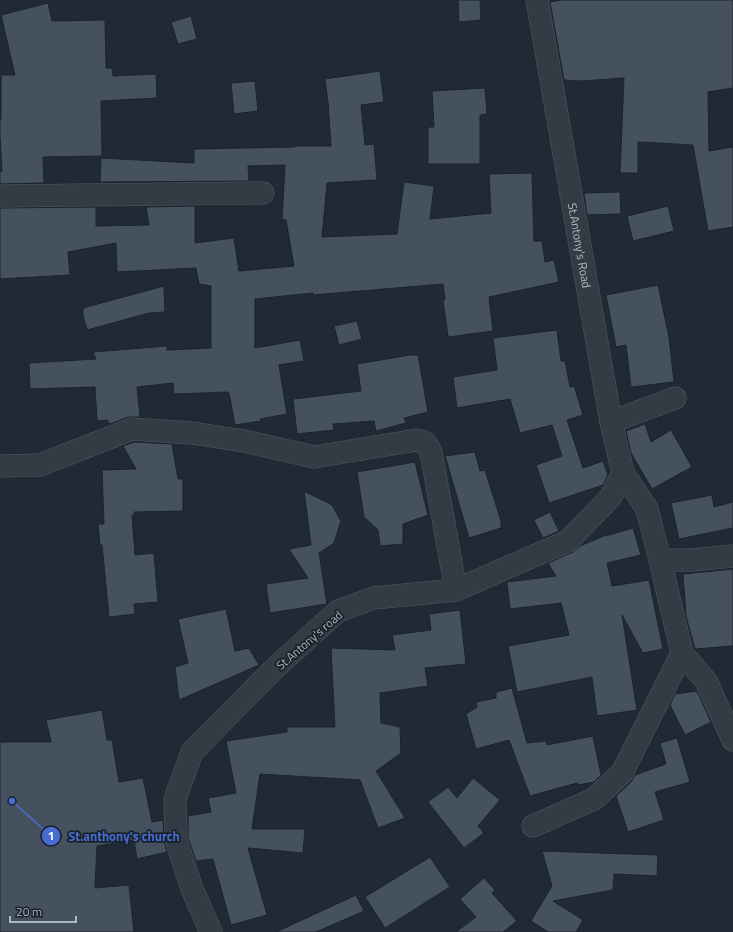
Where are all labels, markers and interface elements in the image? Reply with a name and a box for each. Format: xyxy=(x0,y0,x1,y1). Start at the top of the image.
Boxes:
street label: St.Antony's Road xyxy=(563,201,597,289)
street label: St.Antony's road xyxy=(271,606,347,674)
callout: St.anthony's church xyxy=(41,823,188,848)
text: 1 xyxy=(48,826,54,845)
text: St.anthony's church xyxy=(68,826,180,846)
scale bar xyxy=(10,898,76,924)
text: 20 m xyxy=(16,902,42,921)

